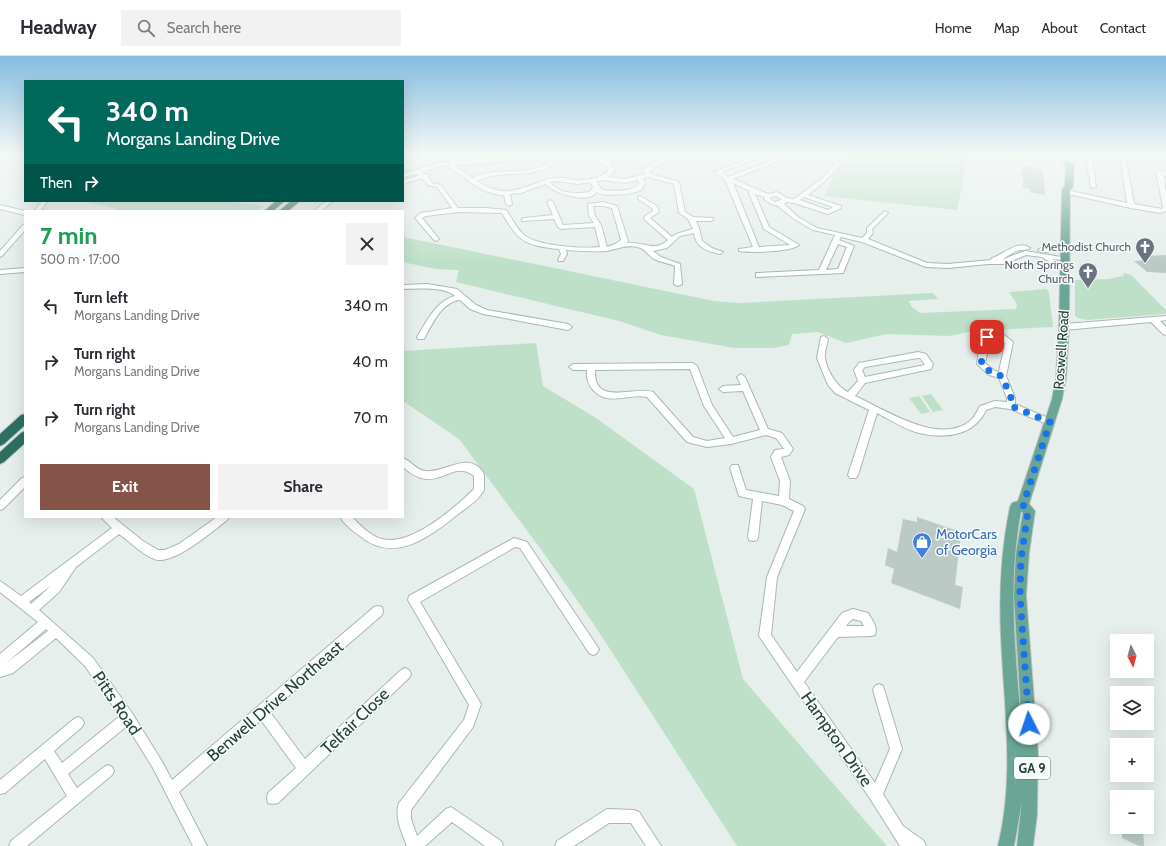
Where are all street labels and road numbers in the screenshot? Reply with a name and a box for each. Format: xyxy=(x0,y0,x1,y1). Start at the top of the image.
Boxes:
street label: Roswell Road xyxy=(1049,310,1073,390)
street label: Benwell Drive Northeast xyxy=(203,636,347,766)
street label: Pitts Road xyxy=(88,667,146,739)
street label: Telfair Close xyxy=(317,684,393,758)
street label: Hampton Drive xyxy=(797,688,877,790)
road number: GA 9 xyxy=(1014,757,1050,779)

